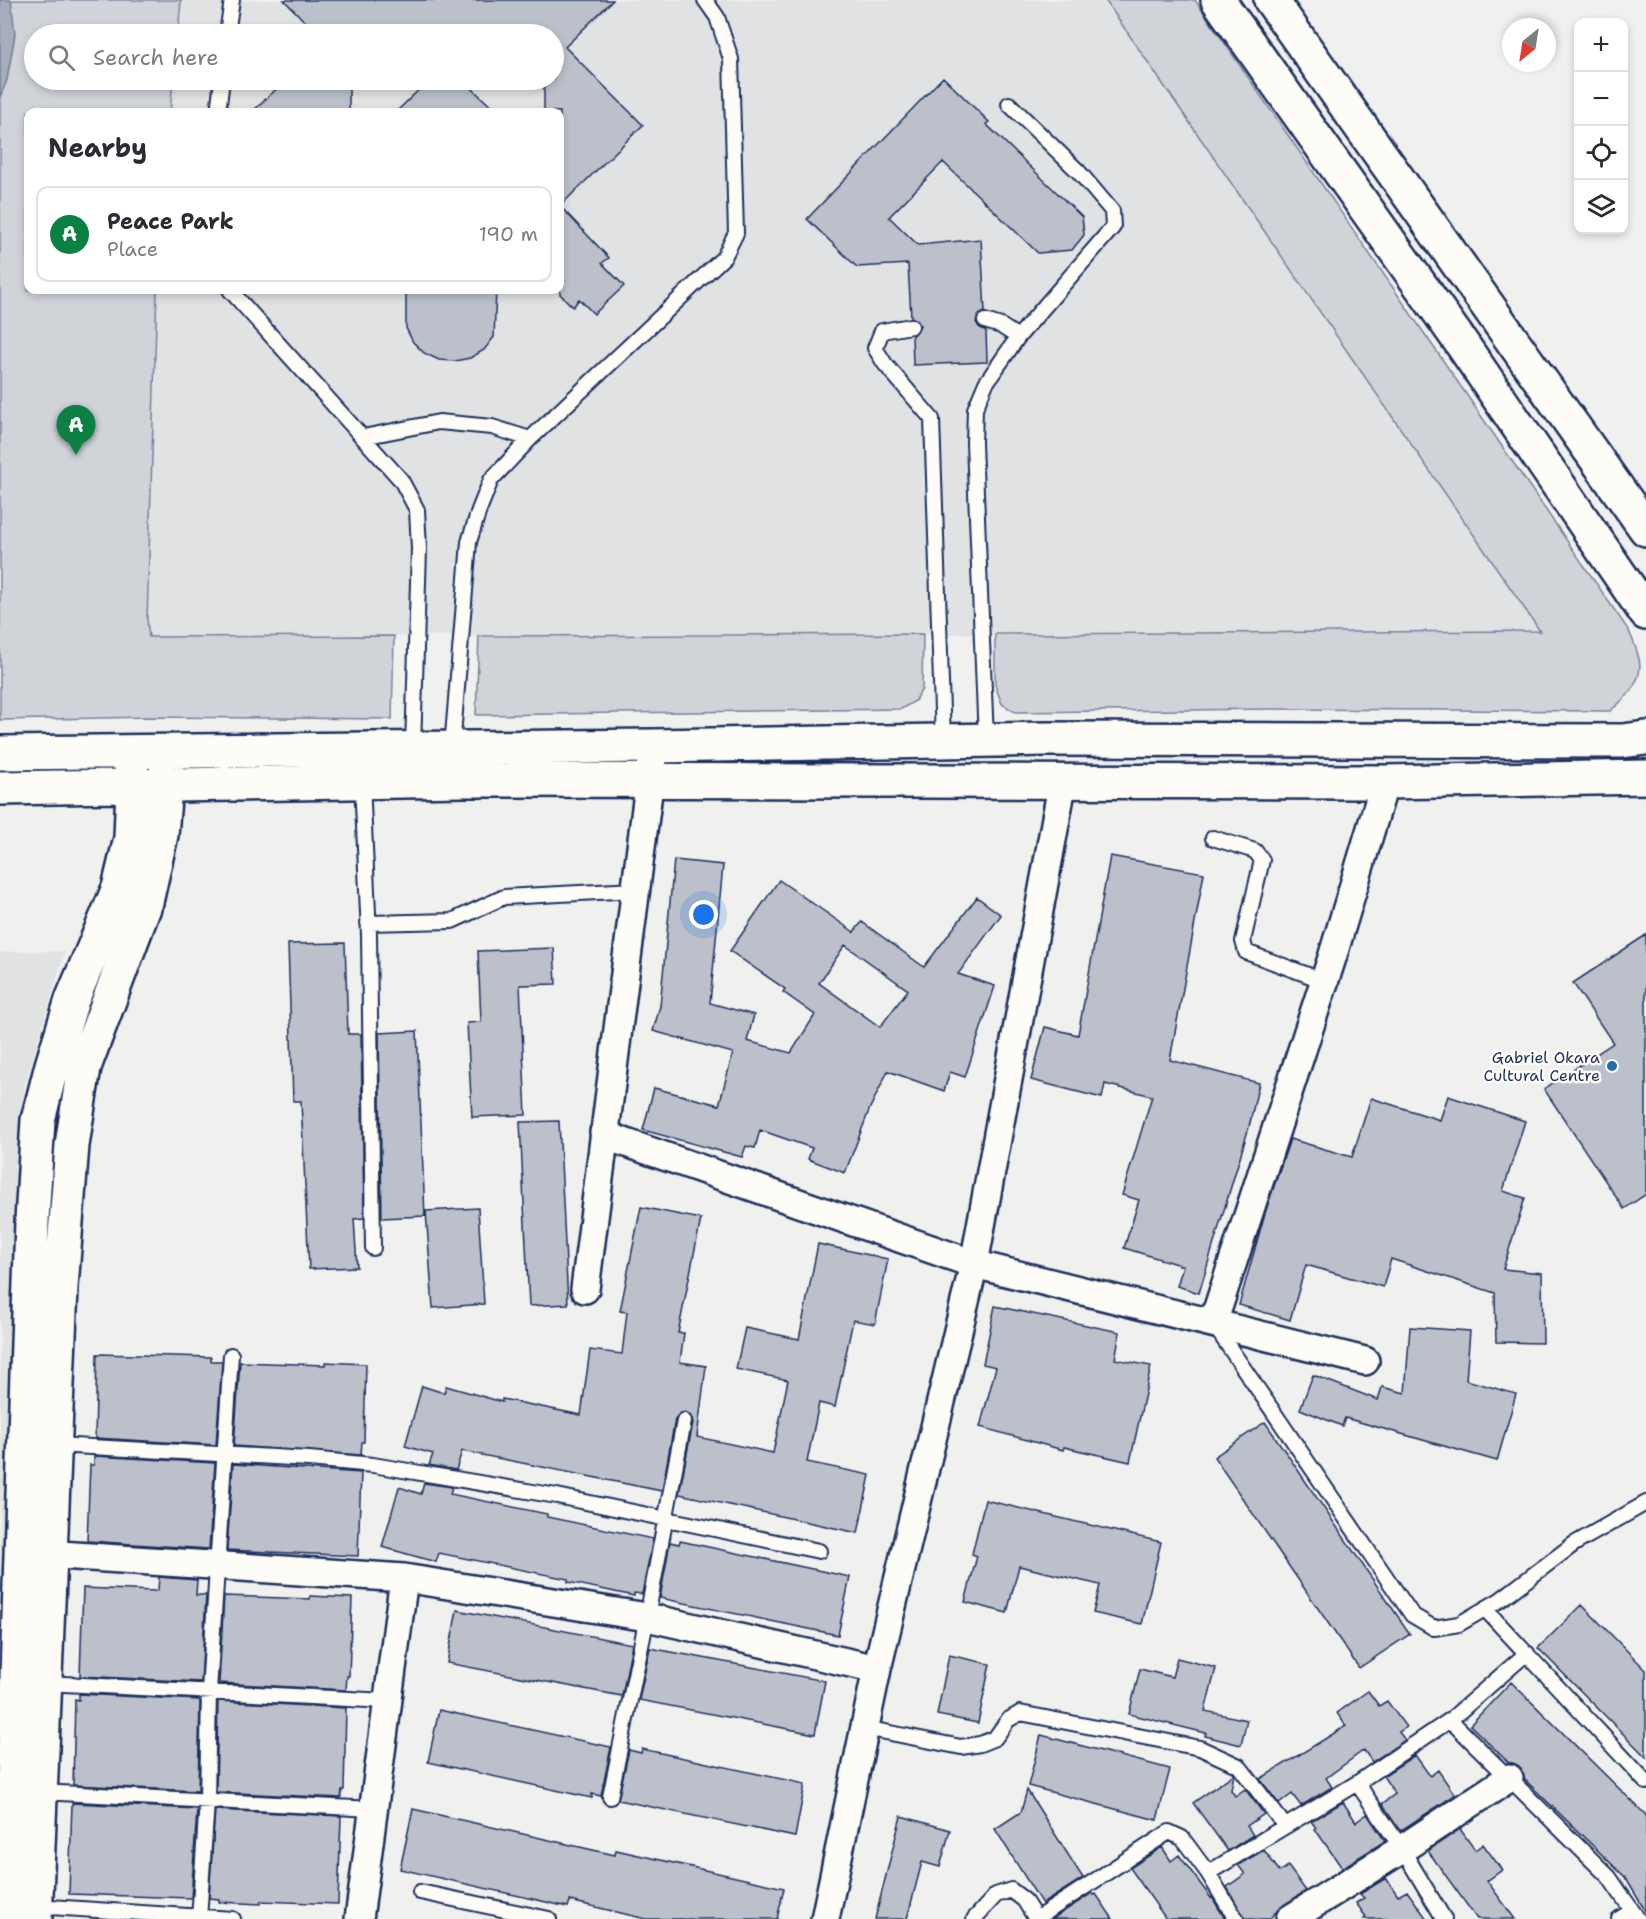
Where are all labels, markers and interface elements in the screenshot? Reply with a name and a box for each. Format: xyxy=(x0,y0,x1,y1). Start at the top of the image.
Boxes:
north arrow xyxy=(1502,18,1556,72)
map controls xyxy=(1574,18,1628,234)
button: + xyxy=(1574,18,1628,72)
search box xyxy=(24,24,564,90)
icon: search xyxy=(45,41,78,74)
text: Search here xyxy=(93,43,219,72)
button: − xyxy=(1574,72,1628,126)
button: locate xyxy=(1574,126,1628,180)
text: Nearby xyxy=(48,130,147,165)
button: layers xyxy=(1574,180,1628,234)
text: Peace Park xyxy=(107,207,234,236)
text: A xyxy=(62,221,77,247)
text: 190 m xyxy=(479,221,538,247)
text: Place xyxy=(107,236,158,262)
pin: A xyxy=(56,406,96,455)
your location xyxy=(689,900,718,929)
place label: Gabriel Okara Cultural Centre xyxy=(1484,1047,1600,1086)
marker: Gabriel Okara Cultural Centre xyxy=(1605,1059,1619,1073)

